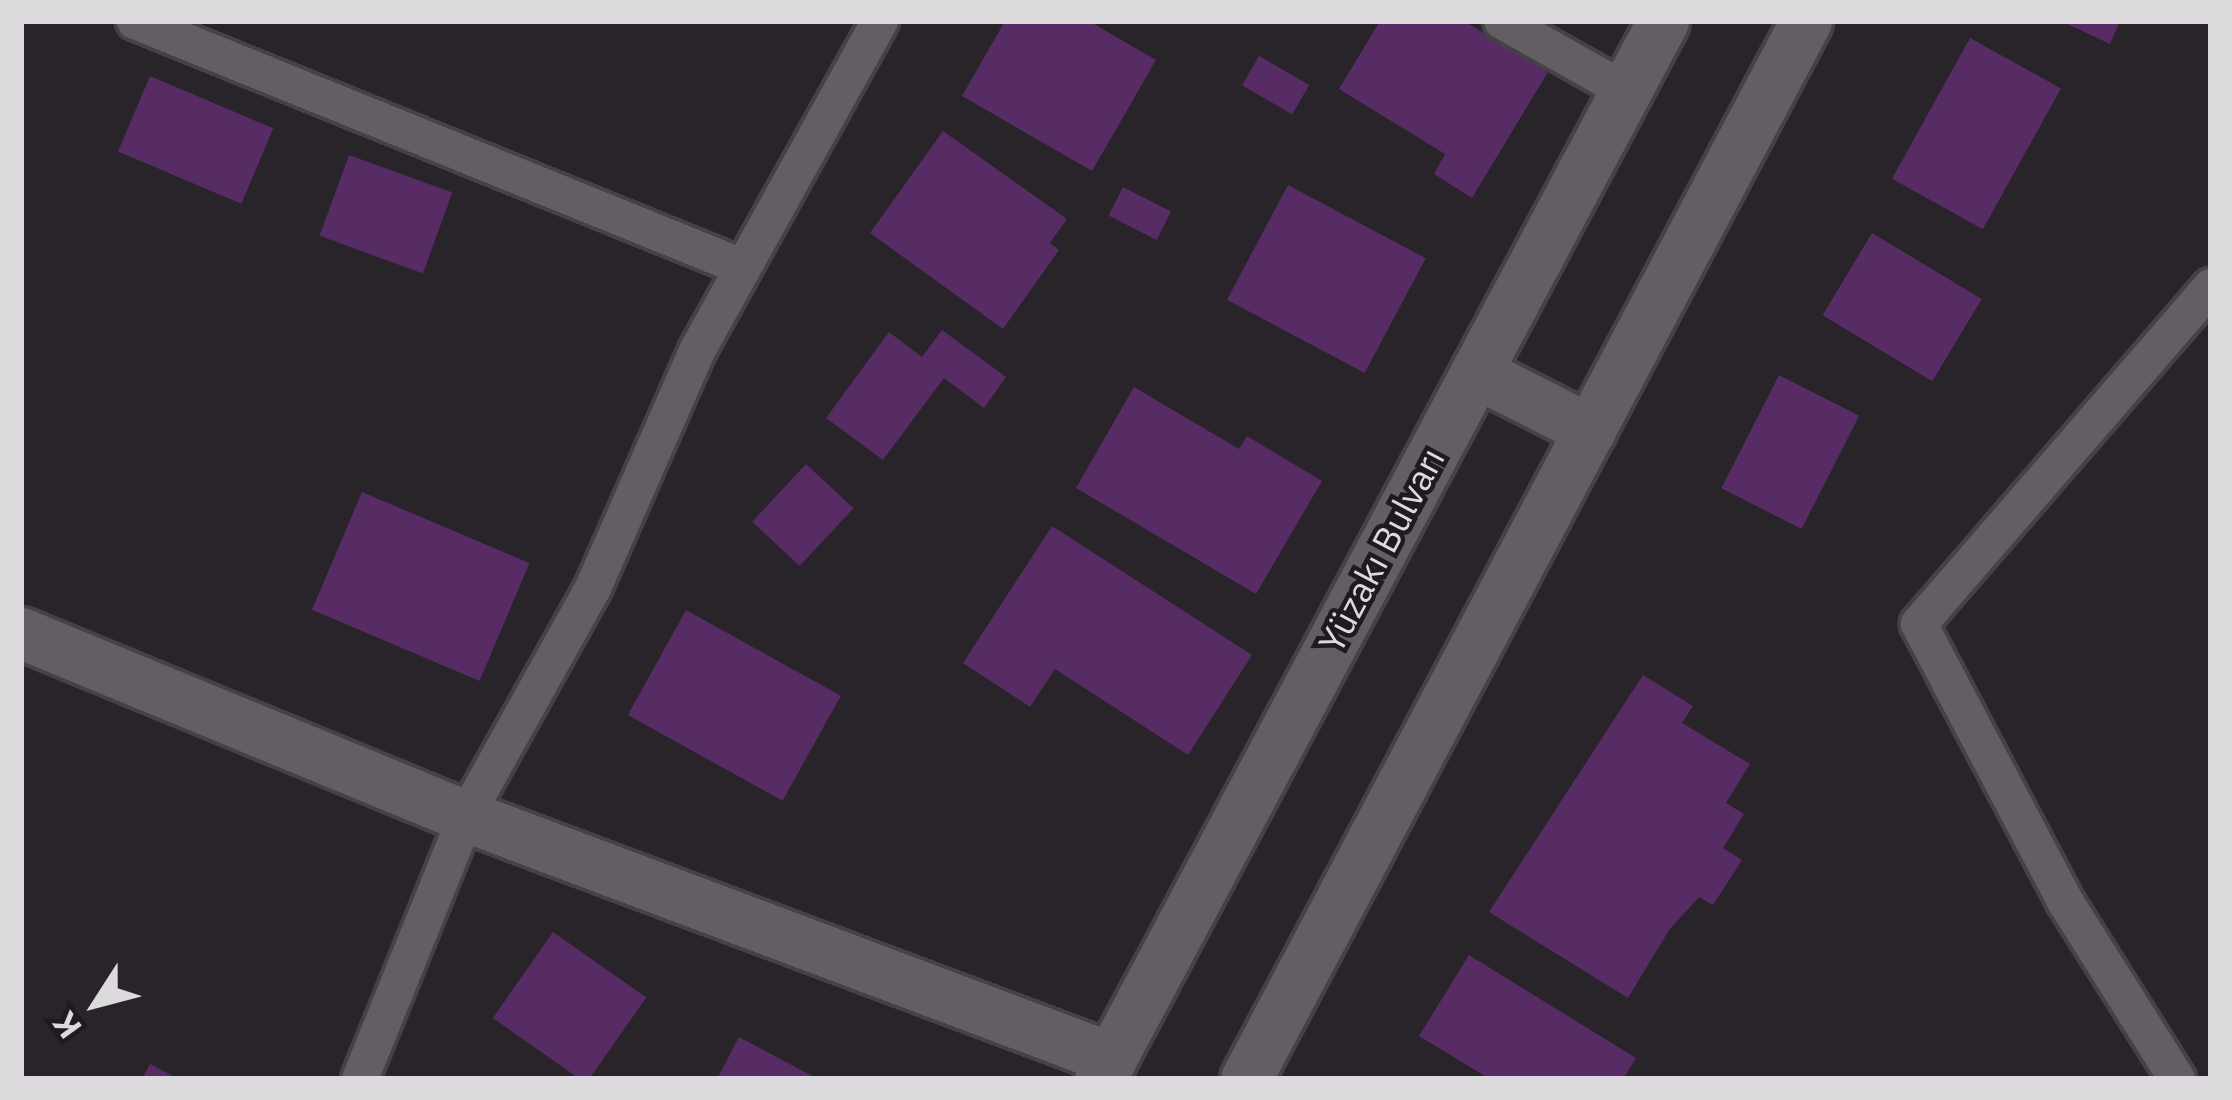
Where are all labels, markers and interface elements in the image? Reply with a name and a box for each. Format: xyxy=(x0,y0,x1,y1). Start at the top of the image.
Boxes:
street label: Yüzakı Bulvarı xyxy=(1309,440,1453,660)
north arrow xyxy=(36,944,156,1064)
text: K xyxy=(42,1004,91,1047)

